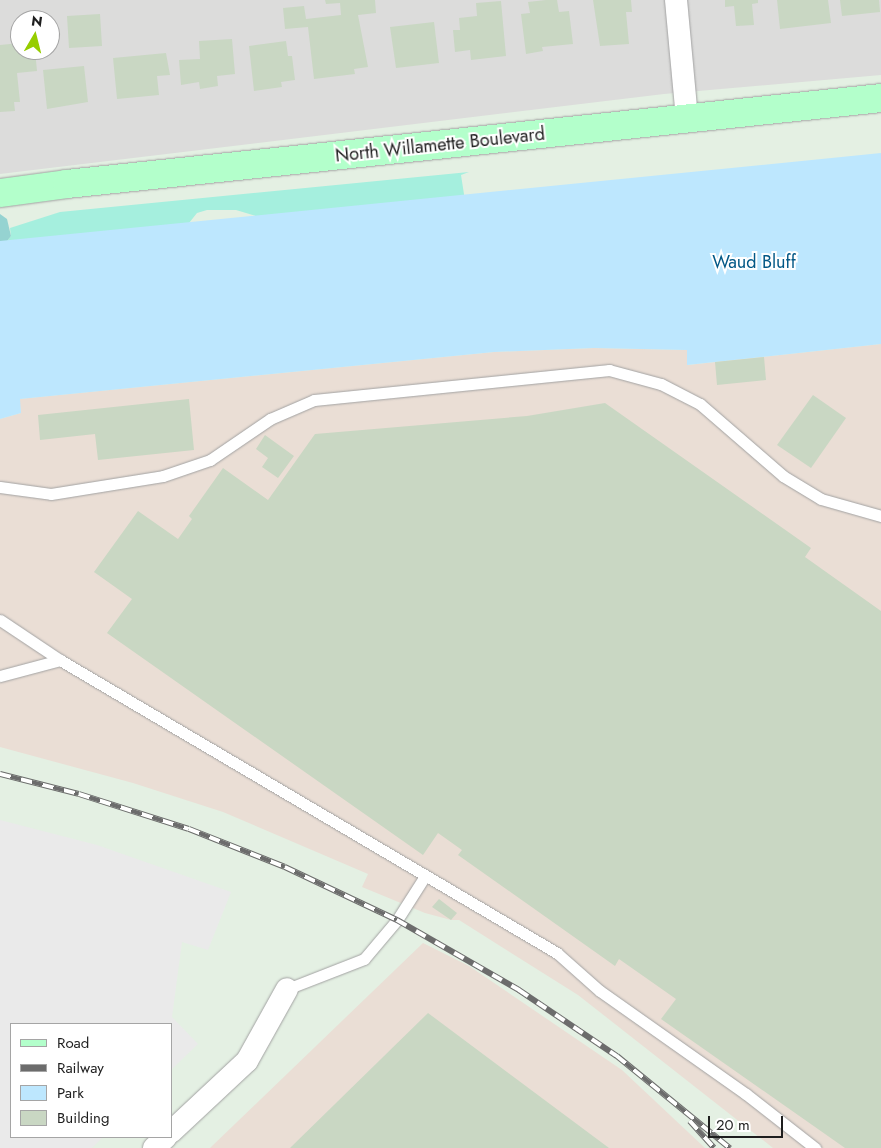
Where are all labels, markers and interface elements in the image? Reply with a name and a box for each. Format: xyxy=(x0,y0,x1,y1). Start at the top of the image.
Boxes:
north arrow xyxy=(10,10,60,60)
text: N xyxy=(30,10,44,32)
street label: North Willamette Boulevard xyxy=(334,123,546,167)
park label: Waud Bluff xyxy=(712,251,796,273)
legend xyxy=(10,1023,172,1138)
text: Road xyxy=(57,1032,89,1054)
text: Railway xyxy=(57,1057,104,1079)
text: Park xyxy=(57,1082,84,1104)
scale bar xyxy=(711,1106,786,1138)
text: Building xyxy=(57,1107,109,1129)
text: 20 m xyxy=(716,1114,750,1136)

